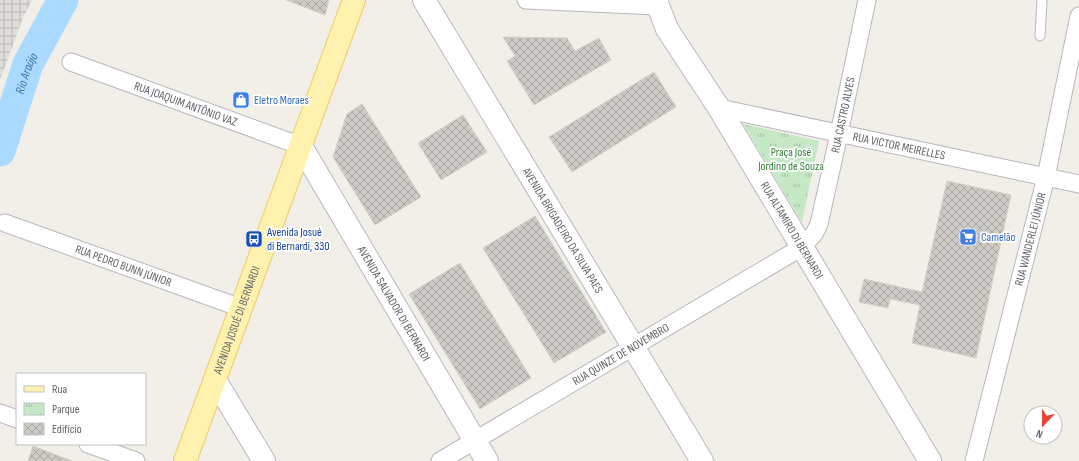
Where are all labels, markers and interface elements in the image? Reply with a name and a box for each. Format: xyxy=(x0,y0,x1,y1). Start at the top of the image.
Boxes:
water label: Rio Araújo xyxy=(12,49,42,96)
street label: RUA CASTRO ALVES xyxy=(828,76,859,154)
street label: RUA JOAQUIM ANTÔNIO VAZ xyxy=(132,79,239,130)
shop icon: Eletro Moraes xyxy=(231,90,251,110)
place label: Eletro Moraes xyxy=(254,93,309,108)
street label: RUA VICTOR MEIRELLES xyxy=(851,129,947,164)
park label: Praça José Jordino de Souza xyxy=(757,145,824,174)
street label: AVENIDA BRIGADEIRO DA SILVA PAES xyxy=(518,164,606,296)
street label: RUA ALTAMIRO DI BERNARDI xyxy=(757,179,827,282)
street label: RUA WANDERLEI JÚNIOR xyxy=(1012,190,1050,287)
place label: Avenida Josué di Bernardi, 330 xyxy=(266,225,330,254)
supermarket icon: Camelão xyxy=(958,227,978,247)
bus stop icon: Avenida Josué di Bernardi, 330 xyxy=(244,229,264,249)
place label: Camelão xyxy=(981,230,1016,245)
street label: RUA PEDRO BUNN JÚNIOR xyxy=(73,242,174,291)
street label: AVENIDA SALVADOR DI BERNARDI xyxy=(353,243,433,364)
street label: AVENIDA JOSUÉ DI BERNARDI xyxy=(210,264,264,377)
street label: RUA QUINZE DE NOVEMBRO xyxy=(570,320,672,389)
legend xyxy=(16,373,146,445)
text: Rua xyxy=(52,382,68,397)
text: Parque xyxy=(52,402,80,417)
north arrow xyxy=(1023,405,1063,445)
text: Edifício xyxy=(52,422,82,437)
text: N xyxy=(1034,427,1045,441)

